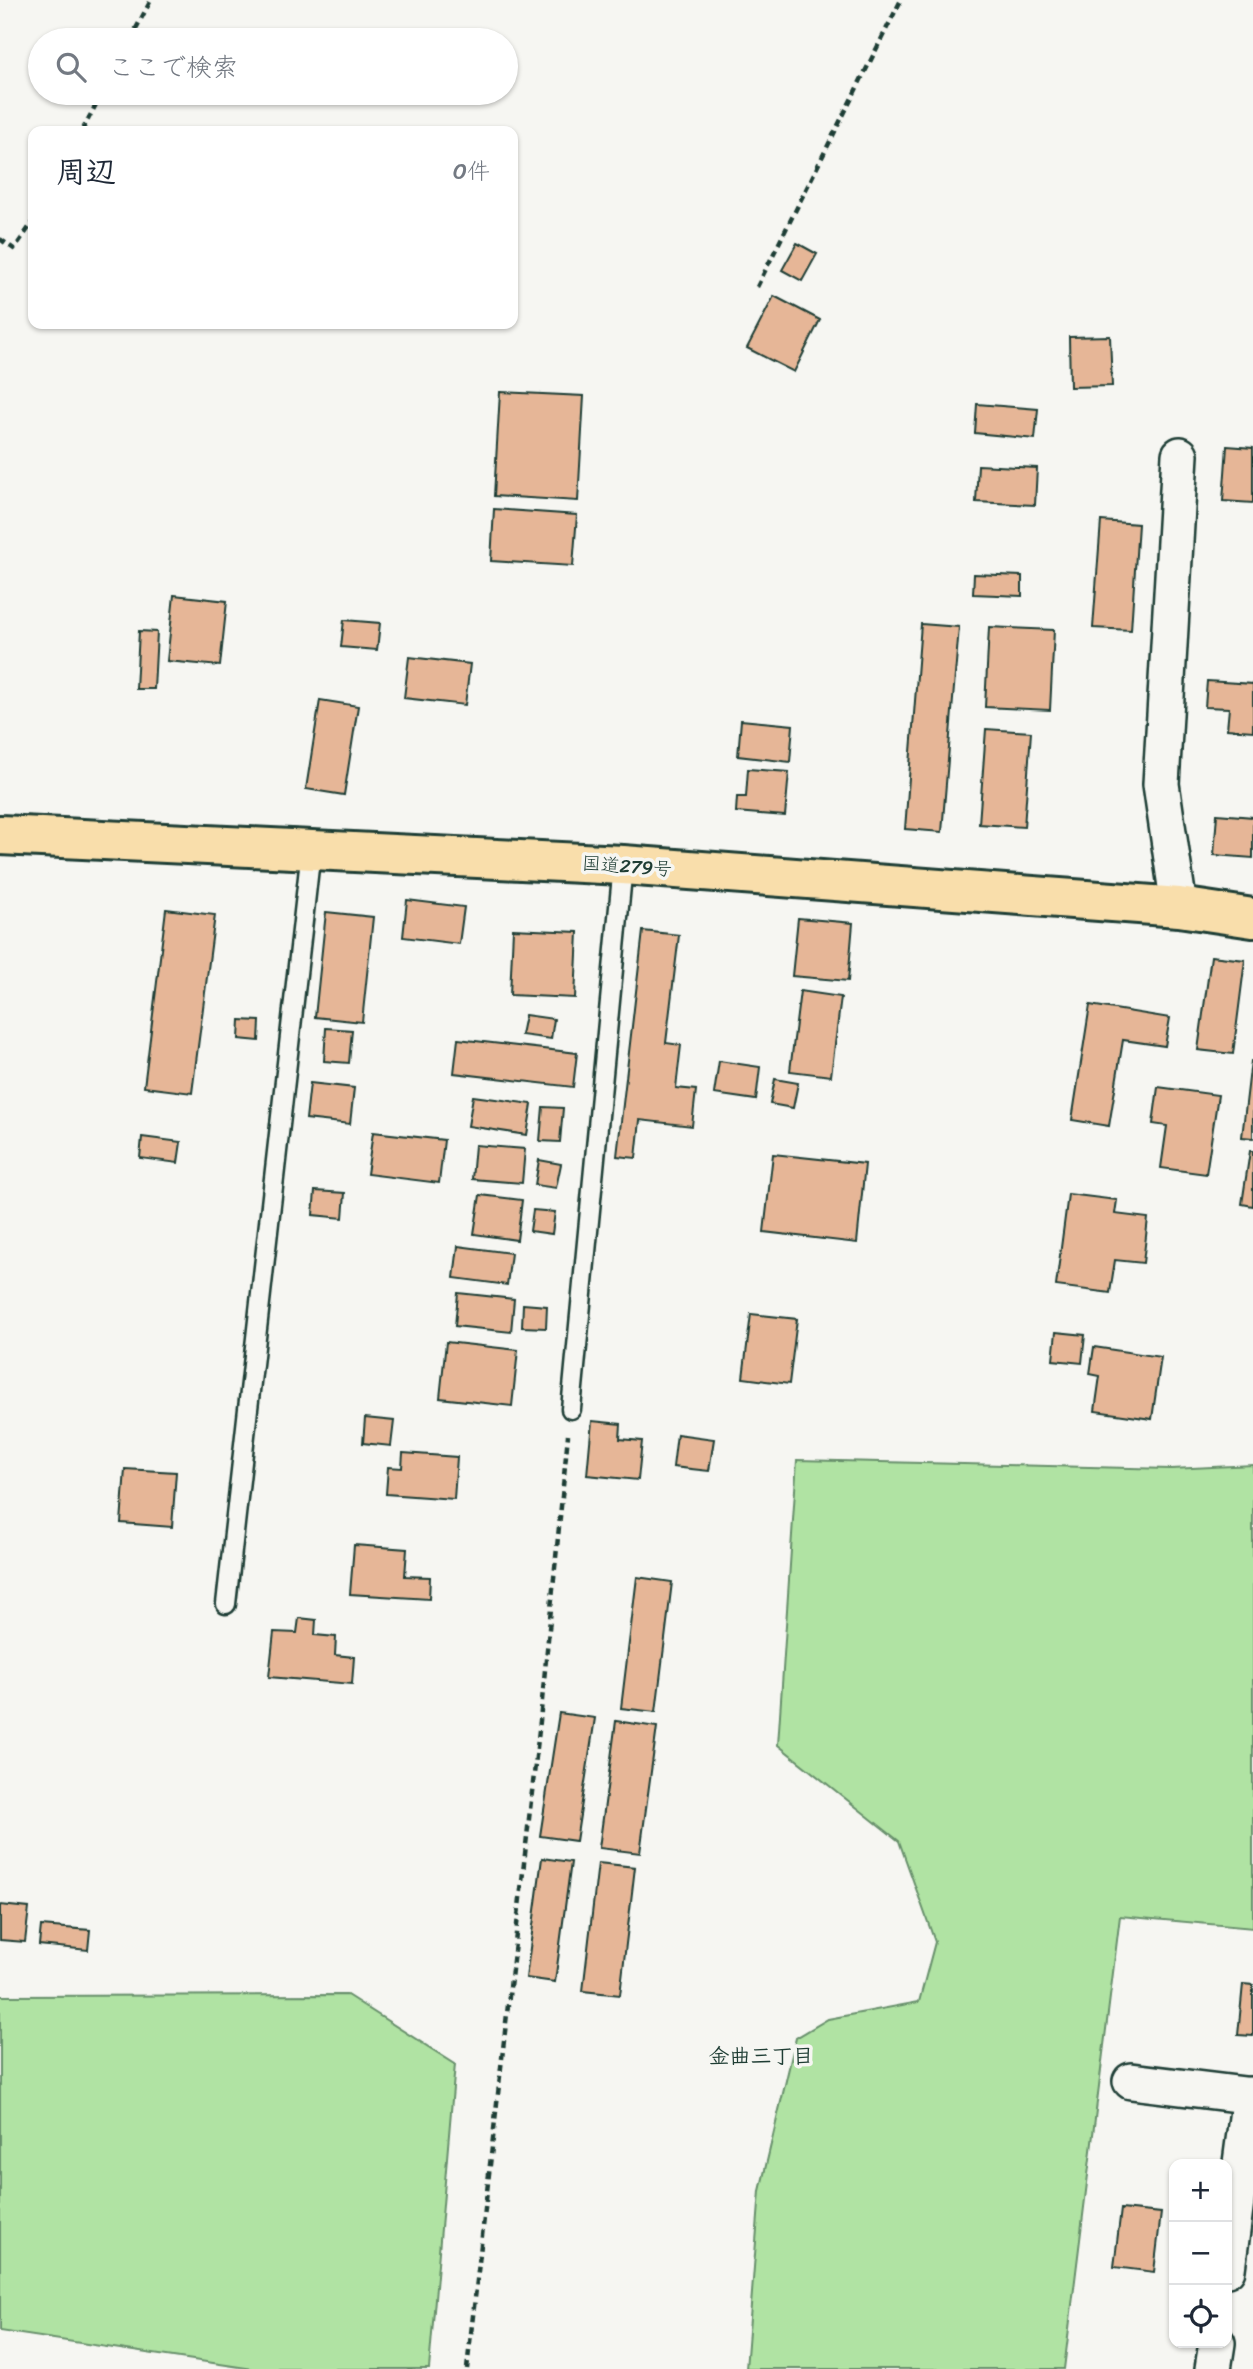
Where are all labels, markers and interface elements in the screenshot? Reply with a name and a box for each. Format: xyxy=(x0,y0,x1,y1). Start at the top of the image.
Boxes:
search box xyxy=(28,28,518,105)
text: ここで検索 xyxy=(108,44,238,90)
icon: search xyxy=(52,48,90,86)
text: 周辺 xyxy=(56,145,116,199)
text: 0件 xyxy=(452,151,490,192)
street label: 国道279号 xyxy=(581,846,673,886)
district label: 金曲三丁目 xyxy=(709,2037,814,2075)
map controls xyxy=(1169,2159,1232,2348)
button: + xyxy=(1169,2159,1232,2222)
button: − xyxy=(1169,2222,1232,2285)
button: locate xyxy=(1169,2285,1232,2348)

